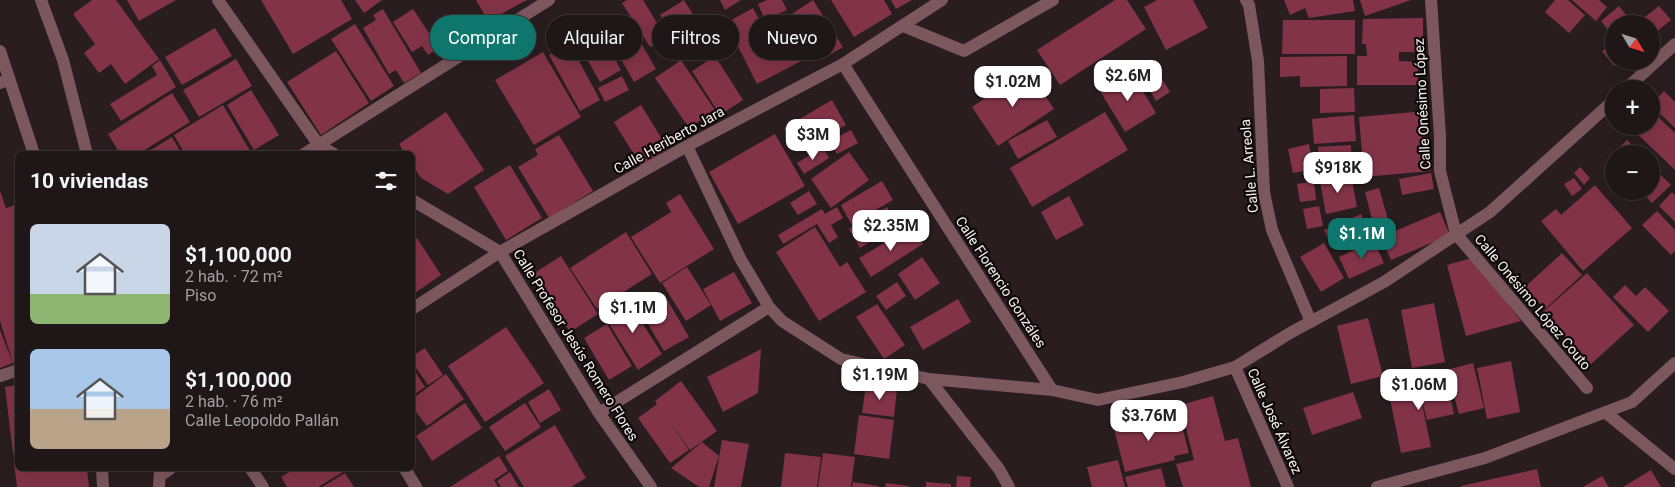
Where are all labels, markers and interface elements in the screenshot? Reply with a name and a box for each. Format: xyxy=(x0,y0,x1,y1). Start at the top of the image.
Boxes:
chip: Comprar xyxy=(430,15,536,60)
chip: Alquilar xyxy=(546,15,642,60)
chip: Filtros xyxy=(652,15,739,60)
chip: Nuevo xyxy=(749,15,836,60)
north arrow xyxy=(1605,15,1660,70)
map controls xyxy=(1605,15,1660,200)
street label: Calle Onésimo López xyxy=(1411,38,1433,170)
pin: $2.6M xyxy=(1093,59,1163,102)
pin: $1.02M xyxy=(972,66,1054,108)
text: $2.6M xyxy=(1105,66,1151,85)
text: $1.02M xyxy=(985,72,1041,91)
button: + xyxy=(1605,80,1660,135)
street label: Calle Heriberto Jara xyxy=(611,103,727,177)
street label: Calle L. Arreola xyxy=(1237,118,1261,214)
pin: $3M xyxy=(789,119,837,161)
text: $3M xyxy=(797,125,829,144)
button: − xyxy=(1605,145,1660,200)
pin: $918K xyxy=(1303,152,1373,194)
text: $918K xyxy=(1315,158,1361,177)
icon: filters xyxy=(372,167,400,195)
text: 10 viviendas xyxy=(30,169,149,193)
pin: $2.35M xyxy=(850,210,932,252)
street label: Calle Florencio Gonzáles xyxy=(953,213,1049,351)
text: $2.35M xyxy=(863,216,919,235)
pin: $1.1M xyxy=(1327,218,1397,260)
text: $1.1M xyxy=(1339,224,1385,243)
street label: Calle Onésimo López Couto xyxy=(1472,231,1594,373)
text: $1,100,000 xyxy=(185,243,292,267)
icon: home xyxy=(70,244,130,304)
street label: Calle Profesor Jesús Romero Flores xyxy=(510,246,642,444)
text: 2 hab. · 72 m² xyxy=(185,267,283,286)
text: Piso xyxy=(185,286,216,305)
pin: $1.1M xyxy=(598,292,668,334)
text: $1.1M xyxy=(610,298,656,317)
pin: $1.19M xyxy=(839,358,921,401)
text: $1.19M xyxy=(852,365,908,384)
street label: Calle José Álvarez xyxy=(1244,365,1306,476)
text: $1,100,000 xyxy=(185,368,292,392)
pin: $1.06M xyxy=(1378,368,1460,411)
icon: home xyxy=(70,369,130,429)
text: $1.06M xyxy=(1391,375,1447,394)
text: 2 hab. · 76 m² xyxy=(185,392,283,411)
pin: $3.76M xyxy=(1108,400,1190,442)
text: $3.76M xyxy=(1121,406,1177,425)
text: Calle Leopoldo Pallán xyxy=(185,411,339,430)

